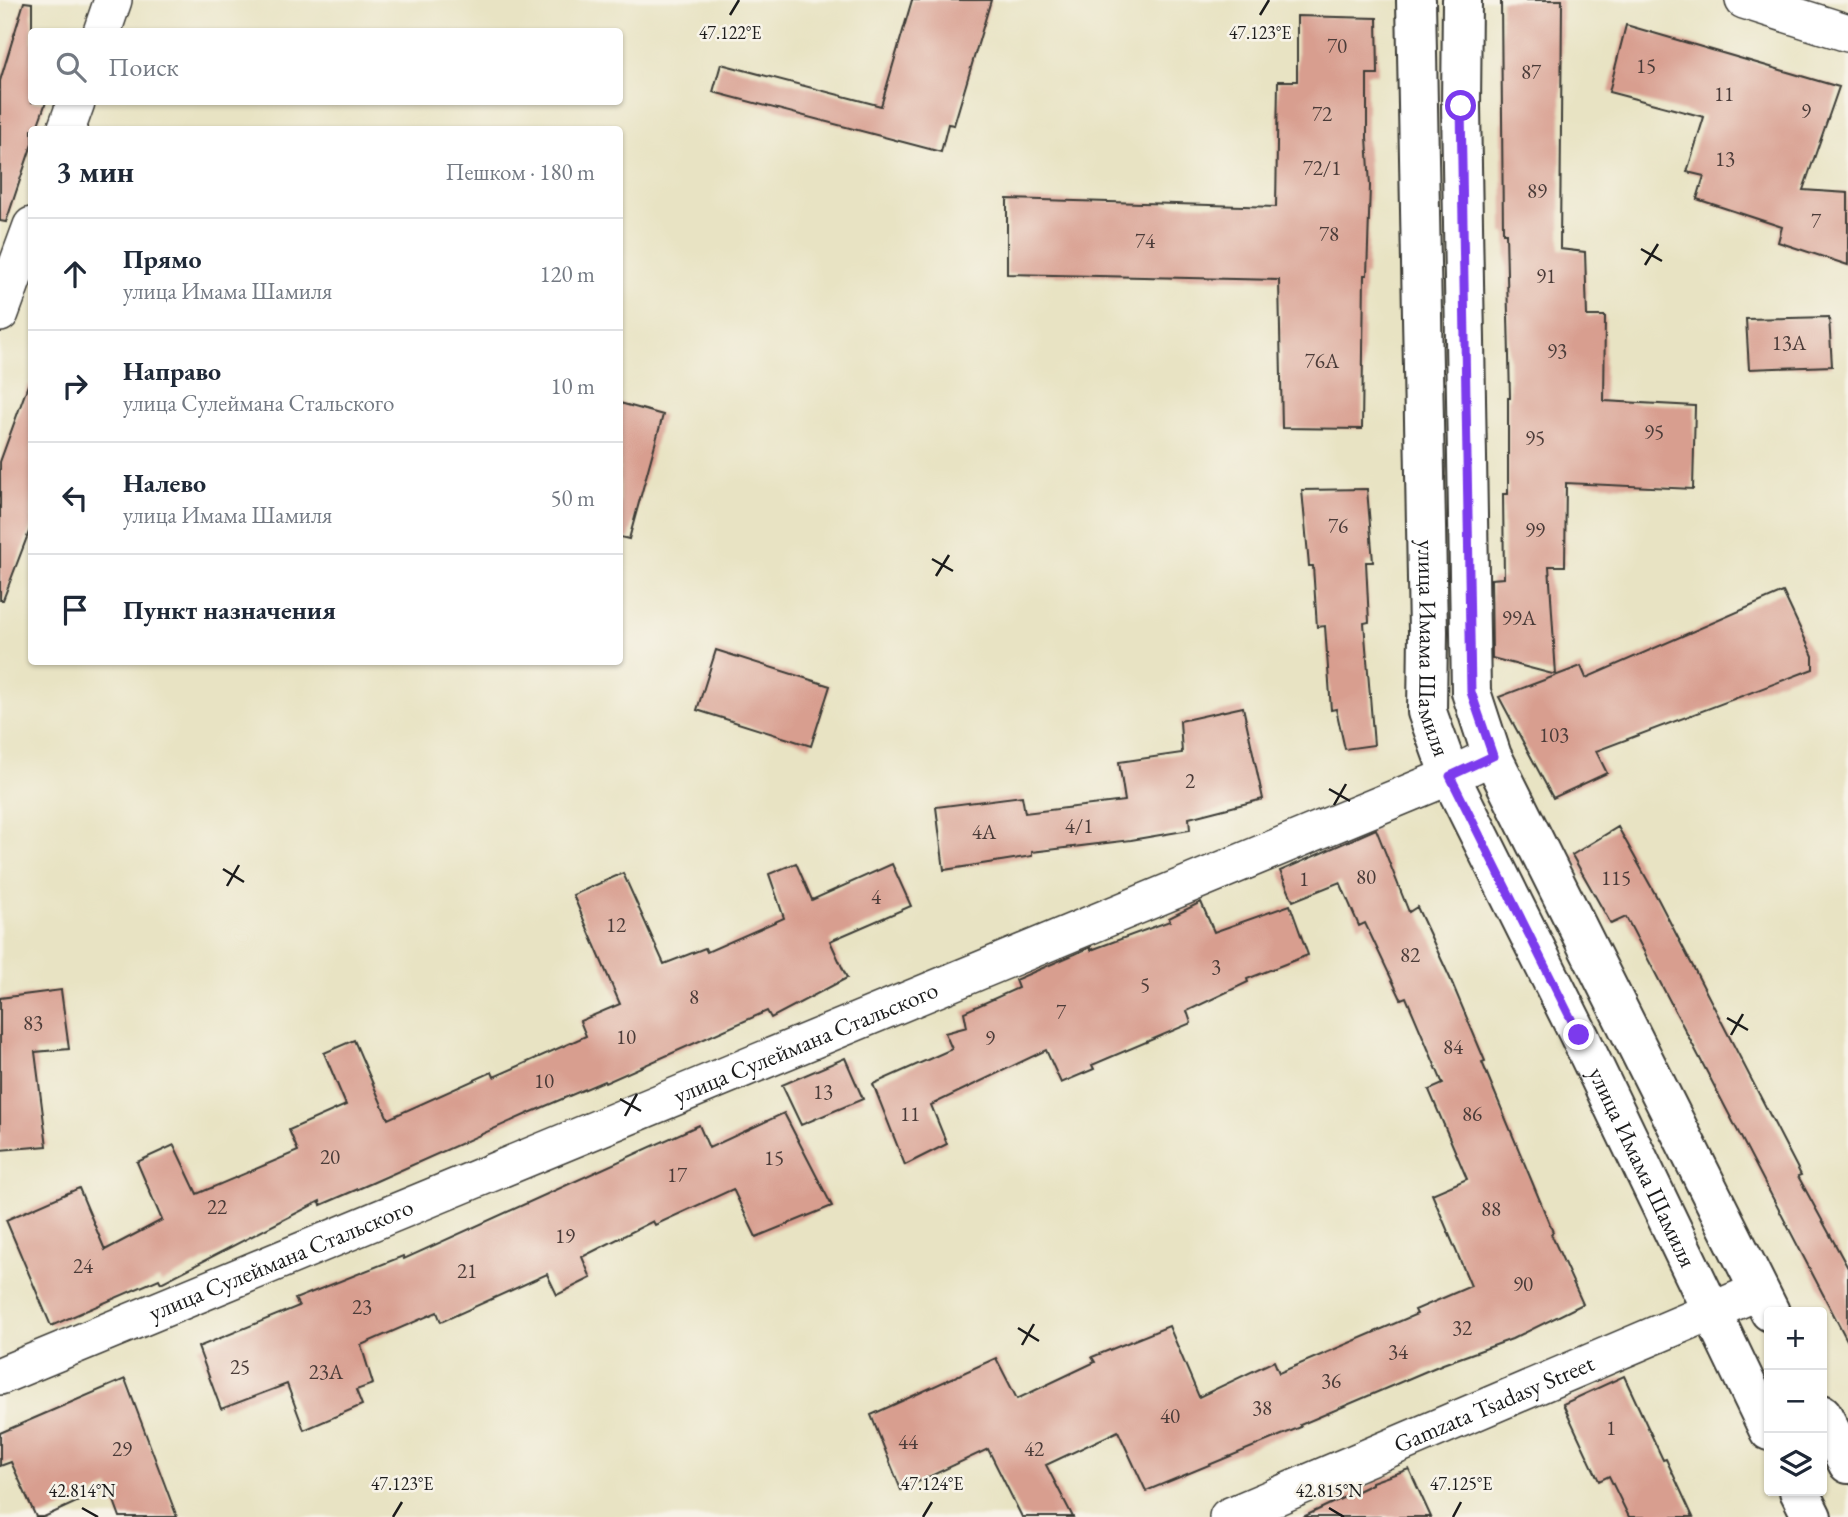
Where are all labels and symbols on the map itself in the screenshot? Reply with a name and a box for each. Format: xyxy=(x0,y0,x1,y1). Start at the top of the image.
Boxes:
text: 47.122°E xyxy=(699,21,761,44)
text: 47.123°E xyxy=(1229,21,1291,44)
house number: 70 xyxy=(1327,32,1347,59)
house number: 15 xyxy=(1636,52,1656,79)
house number: 87 xyxy=(1521,58,1542,85)
house number: 11 xyxy=(1714,80,1734,107)
route start xyxy=(1445,90,1476,121)
house number: 9 xyxy=(1801,97,1811,124)
house number: 72 xyxy=(1312,100,1332,127)
house number: 13 xyxy=(1715,145,1735,172)
house number: 72/1 xyxy=(1303,154,1341,181)
house number: 89 xyxy=(1527,177,1547,204)
house number: 7 xyxy=(1811,207,1822,234)
house number: 78 xyxy=(1319,220,1339,247)
house number: 74 xyxy=(1135,227,1156,254)
house number: 91 xyxy=(1536,262,1556,289)
house number: 13А xyxy=(1772,329,1807,356)
house number: 93 xyxy=(1547,337,1567,364)
house number: 76А xyxy=(1305,347,1340,374)
house number: 95 xyxy=(1644,418,1664,445)
house number: 95 xyxy=(1525,424,1545,451)
house number: 76 xyxy=(1328,512,1348,539)
house number: 99 xyxy=(1525,516,1545,543)
street label: улица Имама Шамиля xyxy=(1411,539,1458,761)
house number: 99А xyxy=(1502,604,1537,631)
house number: 103 xyxy=(1539,721,1569,748)
house number: 2 xyxy=(1185,767,1195,794)
house number: 4/1 xyxy=(1065,812,1093,839)
house number: 4А xyxy=(972,818,997,845)
house number: 80 xyxy=(1356,863,1376,890)
house number: 115 xyxy=(1601,864,1631,891)
house number: 1 xyxy=(1299,865,1309,892)
house number: 4 xyxy=(871,883,882,910)
house number: 12 xyxy=(606,911,626,938)
house number: 82 xyxy=(1400,941,1420,968)
house number: 3 xyxy=(1211,953,1221,980)
house number: 5 xyxy=(1140,971,1150,998)
street label: улица Сулеймана Стальского xyxy=(669,974,943,1111)
house number: 8 xyxy=(689,983,699,1010)
house number: 7 xyxy=(1056,998,1067,1025)
house number: 83 xyxy=(23,1009,43,1036)
route end xyxy=(1563,1019,1594,1050)
house number: 10 xyxy=(616,1023,636,1050)
house number: 9 xyxy=(985,1024,995,1051)
house number: 84 xyxy=(1443,1033,1464,1060)
street label: улица Имама Шамиля xyxy=(1582,1062,1704,1272)
house number: 10 xyxy=(534,1067,554,1094)
house number: 13 xyxy=(813,1078,833,1105)
house number: 11 xyxy=(900,1100,920,1127)
house number: 86 xyxy=(1462,1100,1482,1127)
house number: 20 xyxy=(320,1143,340,1170)
house number: 15 xyxy=(764,1144,784,1171)
house number: 17 xyxy=(667,1161,688,1188)
street label: улица Сулеймана Стальского xyxy=(144,1191,418,1328)
house number: 22 xyxy=(207,1193,227,1220)
house number: 88 xyxy=(1481,1195,1501,1222)
house number: 19 xyxy=(555,1222,575,1249)
house number: 24 xyxy=(73,1252,94,1279)
house number: 21 xyxy=(457,1257,477,1284)
house number: 90 xyxy=(1513,1270,1533,1297)
house number: 23 xyxy=(352,1293,372,1320)
house number: 32 xyxy=(1452,1314,1472,1341)
house number: 34 xyxy=(1388,1338,1409,1365)
street label: Gamzata Tsadasy Street xyxy=(1389,1347,1599,1460)
house number: 25 xyxy=(230,1353,250,1380)
house number: 23А xyxy=(309,1358,344,1385)
house number: 36 xyxy=(1321,1367,1341,1394)
house number: 38 xyxy=(1252,1394,1272,1421)
house number: 40 xyxy=(1160,1402,1180,1429)
house number: 1 xyxy=(1606,1414,1616,1441)
house number: 44 xyxy=(898,1428,919,1455)
house number: 29 xyxy=(112,1435,132,1462)
house number: 42 xyxy=(1024,1435,1044,1462)
text: 47.123°E xyxy=(371,1472,433,1495)
text: 47.124°E xyxy=(901,1472,963,1495)
text: 47.125°E xyxy=(1430,1472,1492,1495)
text: 42.814°N xyxy=(49,1479,116,1502)
text: 42.815°N xyxy=(1296,1479,1363,1502)

